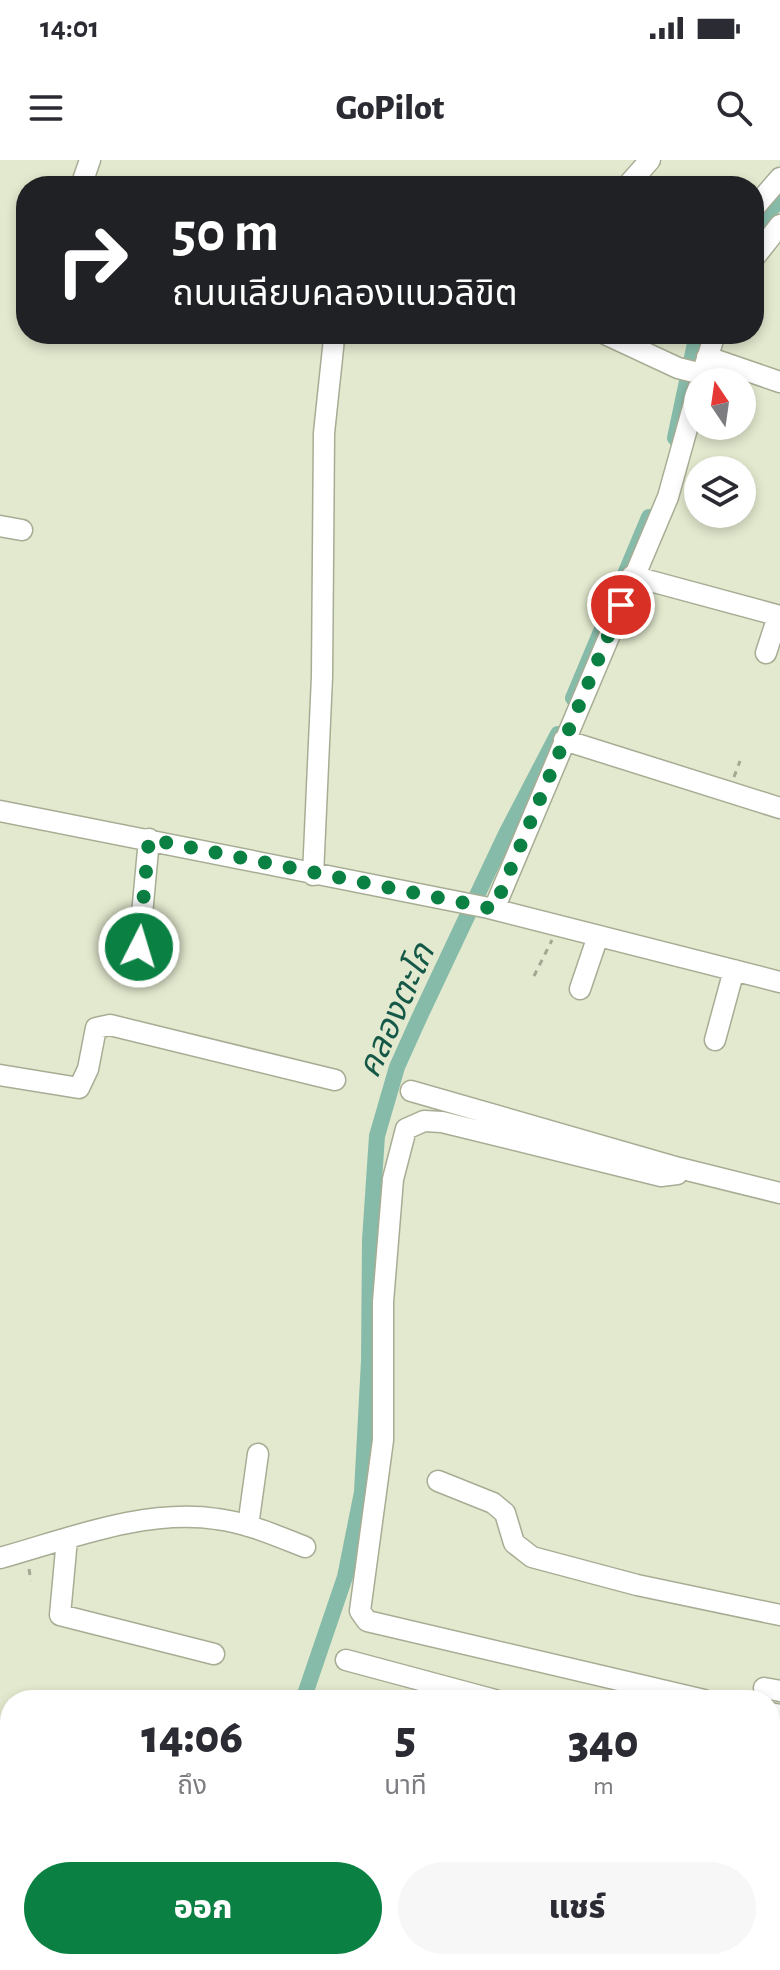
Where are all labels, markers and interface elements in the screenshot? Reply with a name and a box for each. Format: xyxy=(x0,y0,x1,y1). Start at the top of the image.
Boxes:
text: 14:01 xyxy=(40,13,99,43)
icon: menu xyxy=(24,86,68,130)
icon: search xyxy=(712,86,756,130)
text: GoPilot xyxy=(336,90,444,126)
text: 50 m xyxy=(172,205,279,261)
icon: right xyxy=(40,208,144,312)
text: ถนนเลียบคลองแนวลิขิต xyxy=(172,276,518,312)
north arrow xyxy=(684,368,756,440)
map controls xyxy=(684,368,756,528)
button: layers xyxy=(684,456,756,528)
pin xyxy=(587,571,655,639)
icon: arrive xyxy=(599,583,643,627)
position arrow xyxy=(97,905,181,989)
water label: คลองตะโก xyxy=(351,937,442,1083)
text: 14:06 xyxy=(141,1714,243,1762)
text: 5 xyxy=(395,1714,416,1762)
text: 340 xyxy=(568,1719,639,1767)
text: ถึง xyxy=(177,1773,207,1799)
text: นาที xyxy=(384,1773,427,1799)
text: m xyxy=(593,1773,614,1799)
button: ออก xyxy=(24,1862,382,1954)
button: แชร์ xyxy=(398,1862,756,1954)

